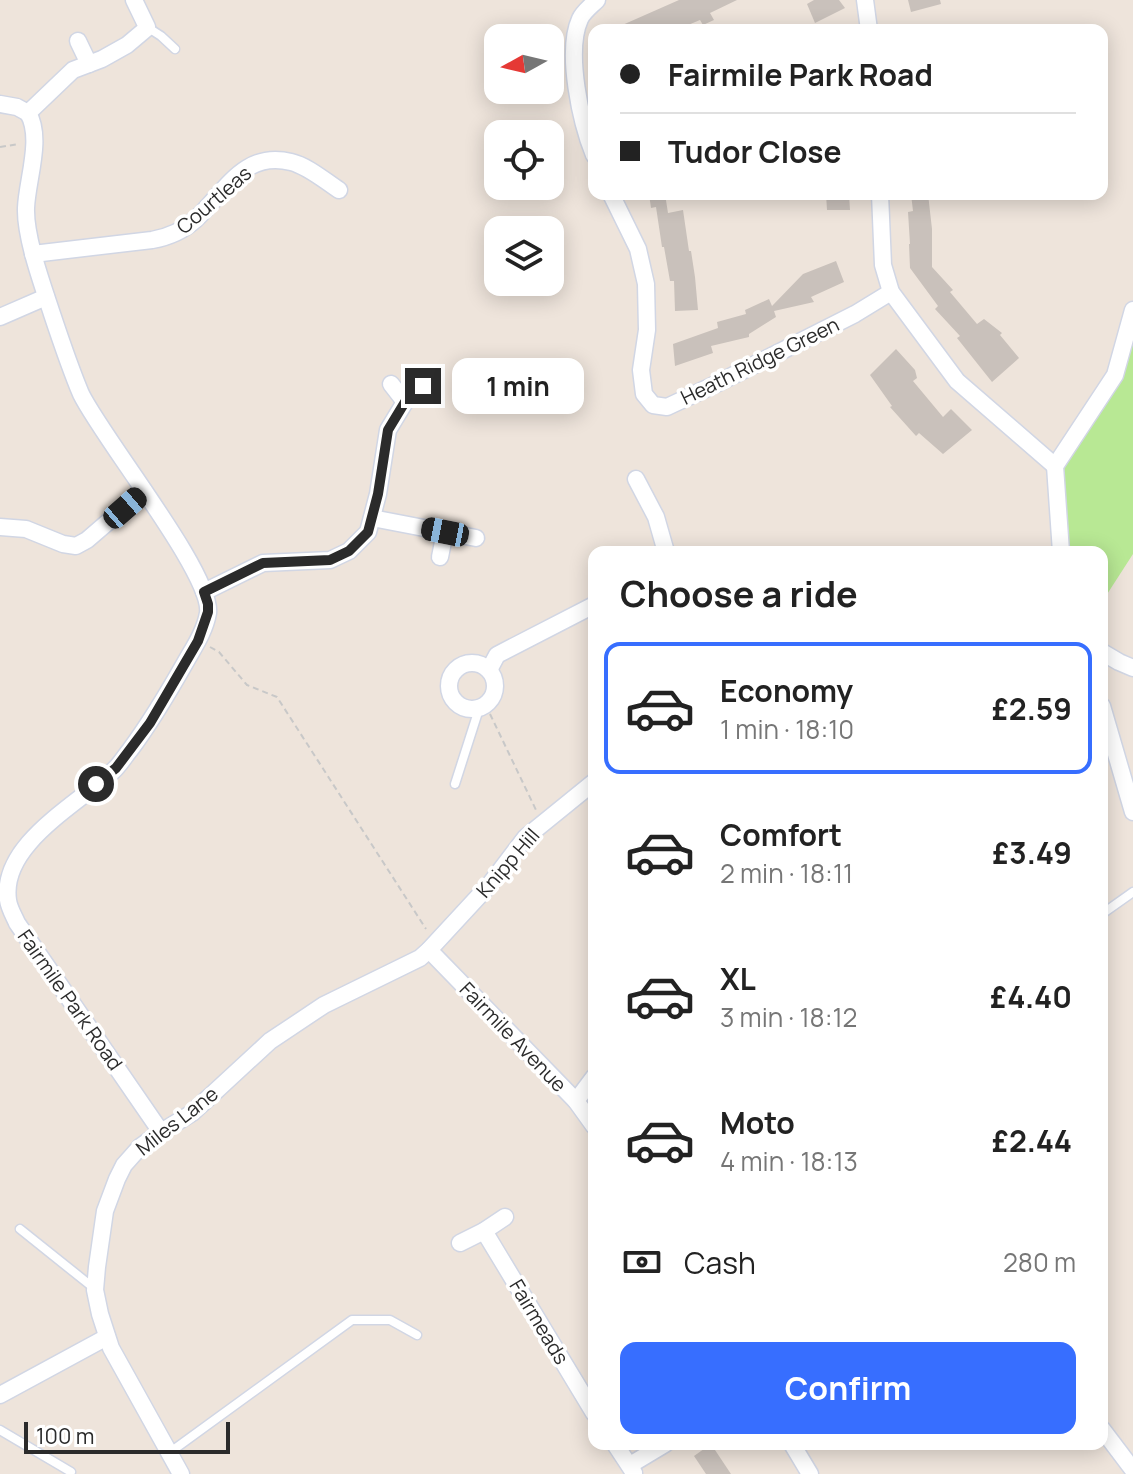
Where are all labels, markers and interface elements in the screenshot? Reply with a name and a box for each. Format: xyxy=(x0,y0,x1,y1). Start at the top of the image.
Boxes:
north arrow xyxy=(484,24,564,104)
map controls xyxy=(484,24,564,296)
text: Fairmile Park Road xyxy=(668,54,933,95)
button: locate xyxy=(484,120,564,200)
text: Tudor Close xyxy=(668,131,842,172)
street label: Courtleas xyxy=(170,160,257,240)
button: layers xyxy=(484,216,564,296)
street label: Heath Ridge Green xyxy=(676,311,843,411)
callout: 1 min xyxy=(451,358,583,414)
route end xyxy=(405,368,441,404)
text: 1 min xyxy=(486,368,550,404)
car xyxy=(99,483,151,533)
car xyxy=(419,516,471,548)
text: Choose a ride xyxy=(620,569,858,618)
text: Economy xyxy=(720,670,853,711)
icon: car xyxy=(624,672,696,744)
text: £2.59 xyxy=(992,688,1072,729)
text: 1 min · 18:10 xyxy=(720,711,854,747)
route start xyxy=(78,766,114,802)
text: Comfort xyxy=(720,814,842,855)
icon: car xyxy=(624,816,696,888)
street label: Knipp Hill xyxy=(470,822,545,903)
text: £3.49 xyxy=(992,832,1072,873)
text: 2 min · 18:11 xyxy=(720,855,853,891)
street label: Fairmile Park Road xyxy=(12,924,129,1075)
text: XL xyxy=(720,958,756,999)
icon: car xyxy=(624,960,696,1032)
street label: Fairmile Avenue xyxy=(454,976,573,1098)
text: £4.40 xyxy=(990,976,1072,1017)
text: 3 min · 18:12 xyxy=(720,999,857,1035)
street label: Miles Lane xyxy=(130,1080,223,1161)
text: Moto xyxy=(720,1102,795,1143)
icon: car xyxy=(624,1104,696,1176)
text: £2.44 xyxy=(992,1120,1072,1161)
text: 4 min · 18:13 xyxy=(720,1143,858,1179)
icon: cash xyxy=(620,1240,664,1284)
text: Cash xyxy=(684,1242,756,1283)
text: 280 m xyxy=(1003,1244,1076,1280)
street label: Fairmeads xyxy=(504,1274,575,1369)
button: Confirm xyxy=(620,1342,1076,1434)
scale bar xyxy=(24,1418,230,1454)
text: 100 m xyxy=(36,1421,94,1451)

